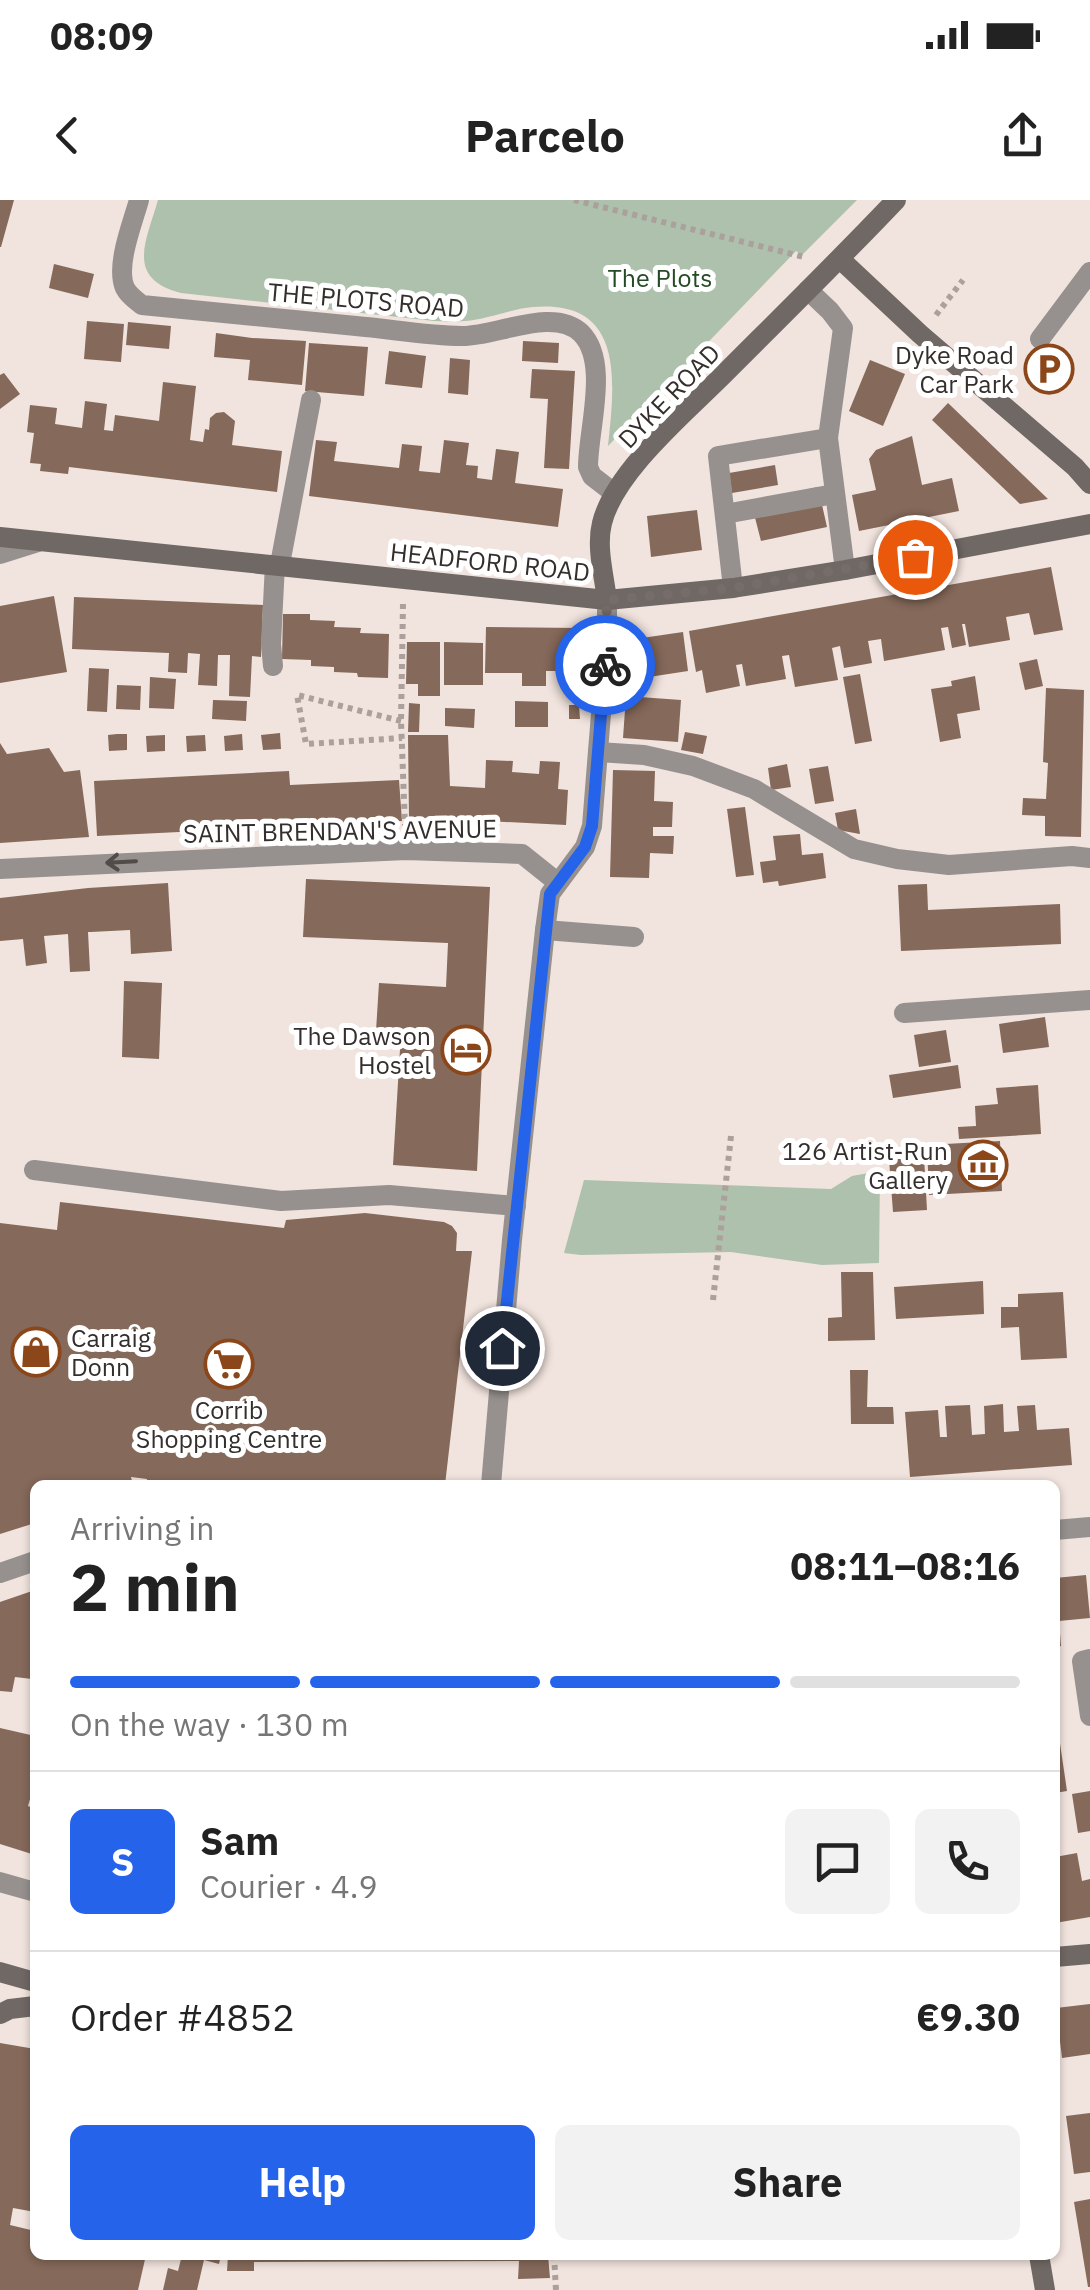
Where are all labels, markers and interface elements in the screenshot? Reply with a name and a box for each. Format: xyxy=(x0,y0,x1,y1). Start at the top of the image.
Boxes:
text: 08:09 xyxy=(50,11,154,60)
text: Parcelo xyxy=(465,106,625,164)
icon: back xyxy=(40,108,95,163)
icon: share xyxy=(995,108,1050,163)
park label: The Plots xyxy=(607,261,713,294)
street label: THE PLOTS ROAD xyxy=(267,274,466,325)
street label: DYKE ROAD xyxy=(611,336,727,455)
place label: Dyke Road Car Park xyxy=(895,338,1014,400)
parking icon: Dyke Road Car Park xyxy=(1023,343,1075,395)
pin xyxy=(873,515,958,600)
icon: bag xyxy=(888,530,943,585)
street label: HEADFORD ROAD xyxy=(388,535,592,588)
courier xyxy=(555,615,655,715)
icon: bike xyxy=(578,638,633,693)
street label: SAINT BRENDAN'S AVENUE xyxy=(183,811,497,850)
one-way arrow xyxy=(105,853,137,872)
place label: The Dawson Hostel xyxy=(293,1019,431,1081)
hotel icon: The Dawson Hostel xyxy=(440,1024,492,1076)
place label: 126 Artist-Run Gallery xyxy=(782,1134,949,1196)
museum icon: 126 Artist-Run Gallery xyxy=(957,1139,1009,1191)
pin xyxy=(460,1306,545,1391)
place label: Carraig Donn xyxy=(71,1321,151,1383)
icon: home xyxy=(475,1321,530,1376)
shop icon: Carraig Donn xyxy=(10,1326,62,1378)
supermarket icon: Corrib Shopping Centre xyxy=(203,1338,255,1390)
place label: Corrib Shopping Centre xyxy=(136,1393,322,1455)
text: Arriving in xyxy=(70,1507,215,1549)
text: 08:11–08:16 xyxy=(790,1541,1020,1590)
text: 2 min xyxy=(70,1544,240,1629)
text: On the way · 130 m xyxy=(70,1703,349,1745)
button: chat xyxy=(785,1809,890,1914)
button: phone xyxy=(915,1809,1020,1914)
text: Sam xyxy=(200,1816,279,1865)
text: S xyxy=(111,1837,134,1886)
text: Courier · 4.9 xyxy=(200,1865,378,1907)
text: Order #4852 xyxy=(70,1992,295,2041)
text: €9.30 xyxy=(916,1992,1020,2041)
button: Help xyxy=(70,2125,535,2240)
button: Share xyxy=(555,2125,1020,2240)

